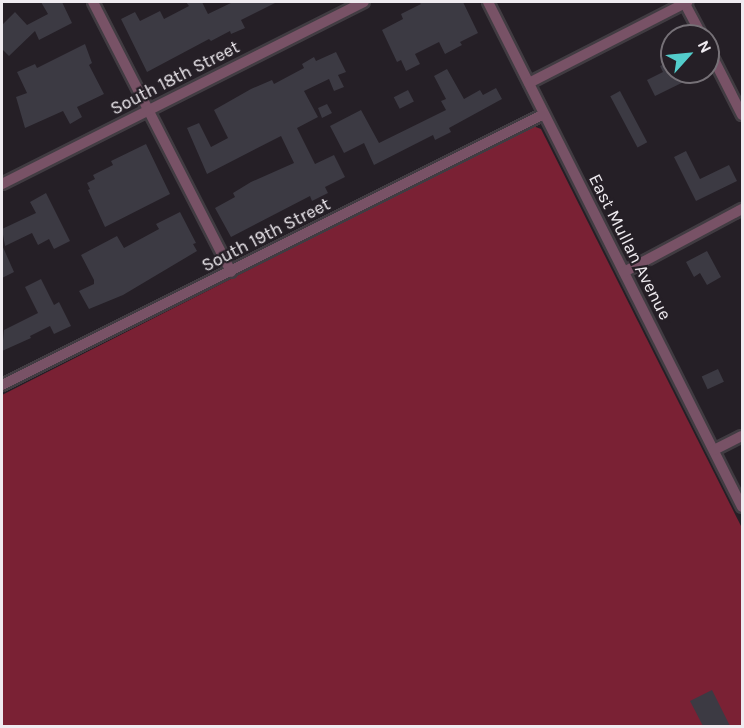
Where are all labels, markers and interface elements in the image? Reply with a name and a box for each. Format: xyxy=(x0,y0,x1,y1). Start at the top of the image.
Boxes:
north arrow xyxy=(660,24,720,84)
street label: South 18th Street xyxy=(107,36,243,120)
text: N xyxy=(694,37,716,56)
street label: East Mullan Avenue xyxy=(584,170,676,324)
street label: South 19th Street xyxy=(198,193,334,277)

